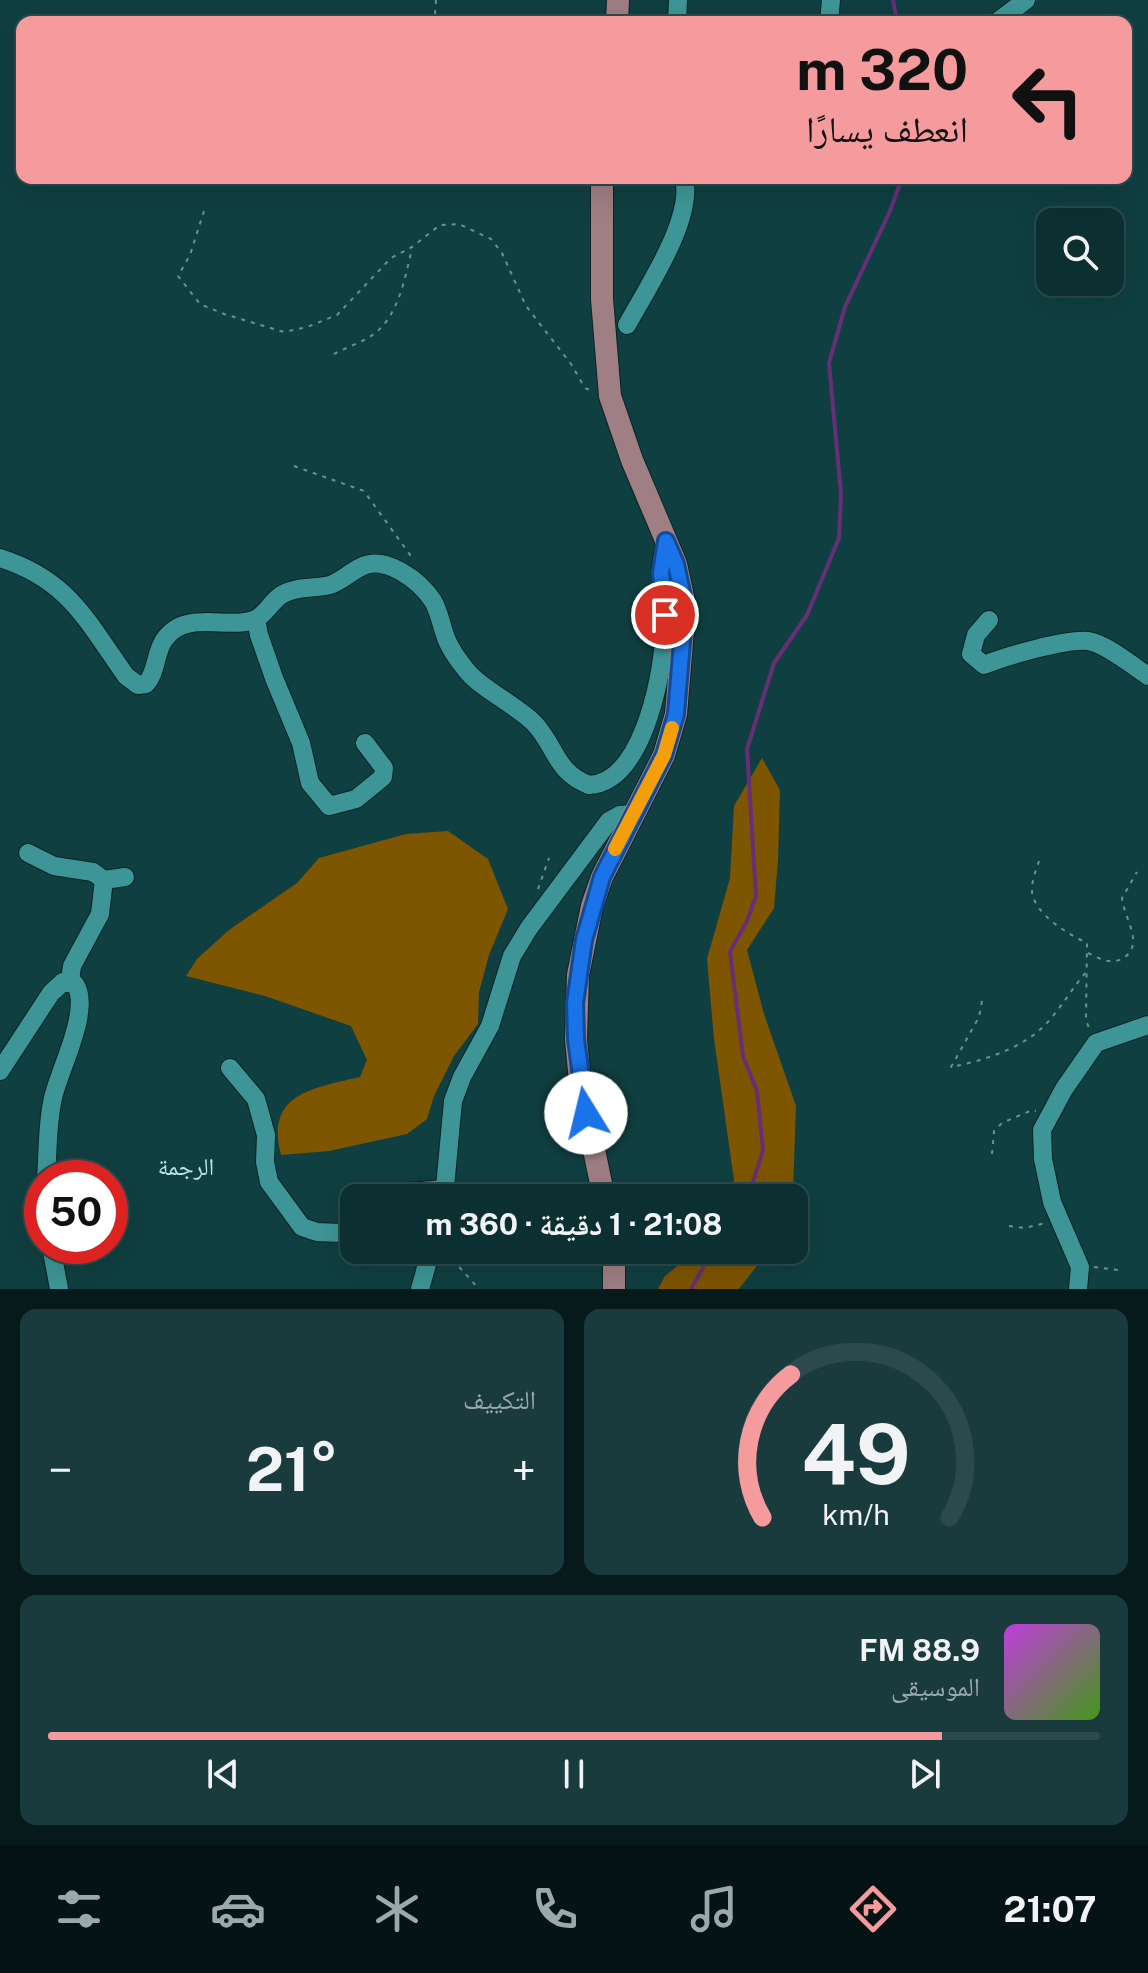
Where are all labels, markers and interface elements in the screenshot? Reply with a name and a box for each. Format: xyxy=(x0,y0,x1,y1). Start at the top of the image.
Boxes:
text: 320 m xyxy=(796,37,968,103)
icon: left xyxy=(996,48,1100,152)
text: انعطف يسارًا xyxy=(806,108,968,150)
map controls xyxy=(1036,208,1124,296)
button: search xyxy=(1036,208,1124,296)
pin xyxy=(631,581,699,649)
icon: arrive xyxy=(643,593,687,637)
position arrow xyxy=(544,1071,628,1155)
district label: الرجمة xyxy=(158,1152,214,1180)
speed limit sign: 50 xyxy=(24,1160,128,1264)
text: 21:08 · 1 دقيقة · 360 m xyxy=(426,1206,722,1242)
text: التكييف xyxy=(463,1384,536,1415)
text: 49 xyxy=(801,1405,911,1503)
text: 21° xyxy=(246,1434,338,1505)
text: − xyxy=(48,1444,72,1496)
text: + xyxy=(512,1444,536,1496)
text: km/h xyxy=(822,1498,890,1531)
text: 88.9 FM xyxy=(859,1632,980,1668)
text: الموسيقى xyxy=(891,1671,980,1702)
icon: previous xyxy=(201,1752,245,1796)
icon: pause xyxy=(552,1752,596,1796)
icon: next xyxy=(903,1752,947,1796)
icon: filters xyxy=(51,1881,107,1937)
icon: car xyxy=(210,1881,266,1937)
icon: climate xyxy=(369,1881,425,1937)
icon: phone xyxy=(527,1881,583,1937)
icon: music xyxy=(686,1881,742,1937)
icon: directions xyxy=(845,1881,901,1937)
text: 21:07 xyxy=(1004,1888,1097,1930)

